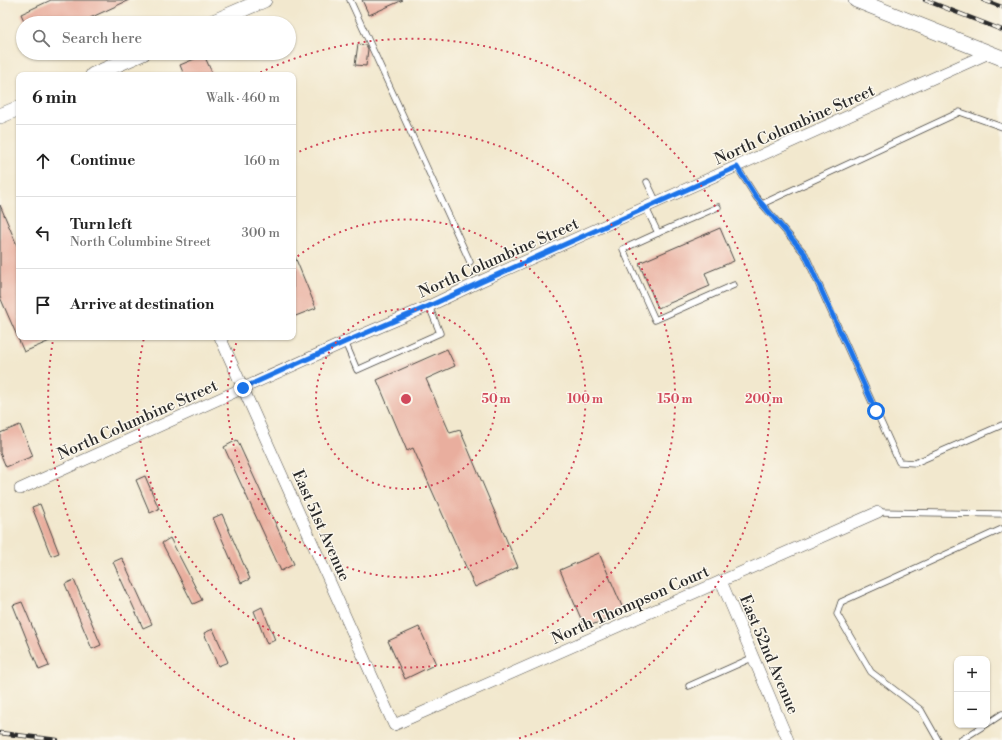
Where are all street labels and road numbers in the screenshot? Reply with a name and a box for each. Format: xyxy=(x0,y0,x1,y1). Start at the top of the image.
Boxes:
street label: North Columbine Street xyxy=(711,80,878,169)
street label: North Columbine Street xyxy=(415,213,582,302)
street label: North Columbine Street xyxy=(54,375,221,464)
street label: East 51st Avenue xyxy=(288,467,355,584)
street label: North Thompson Court xyxy=(549,561,713,649)
street label: East 52nd Avenue xyxy=(735,592,803,717)

